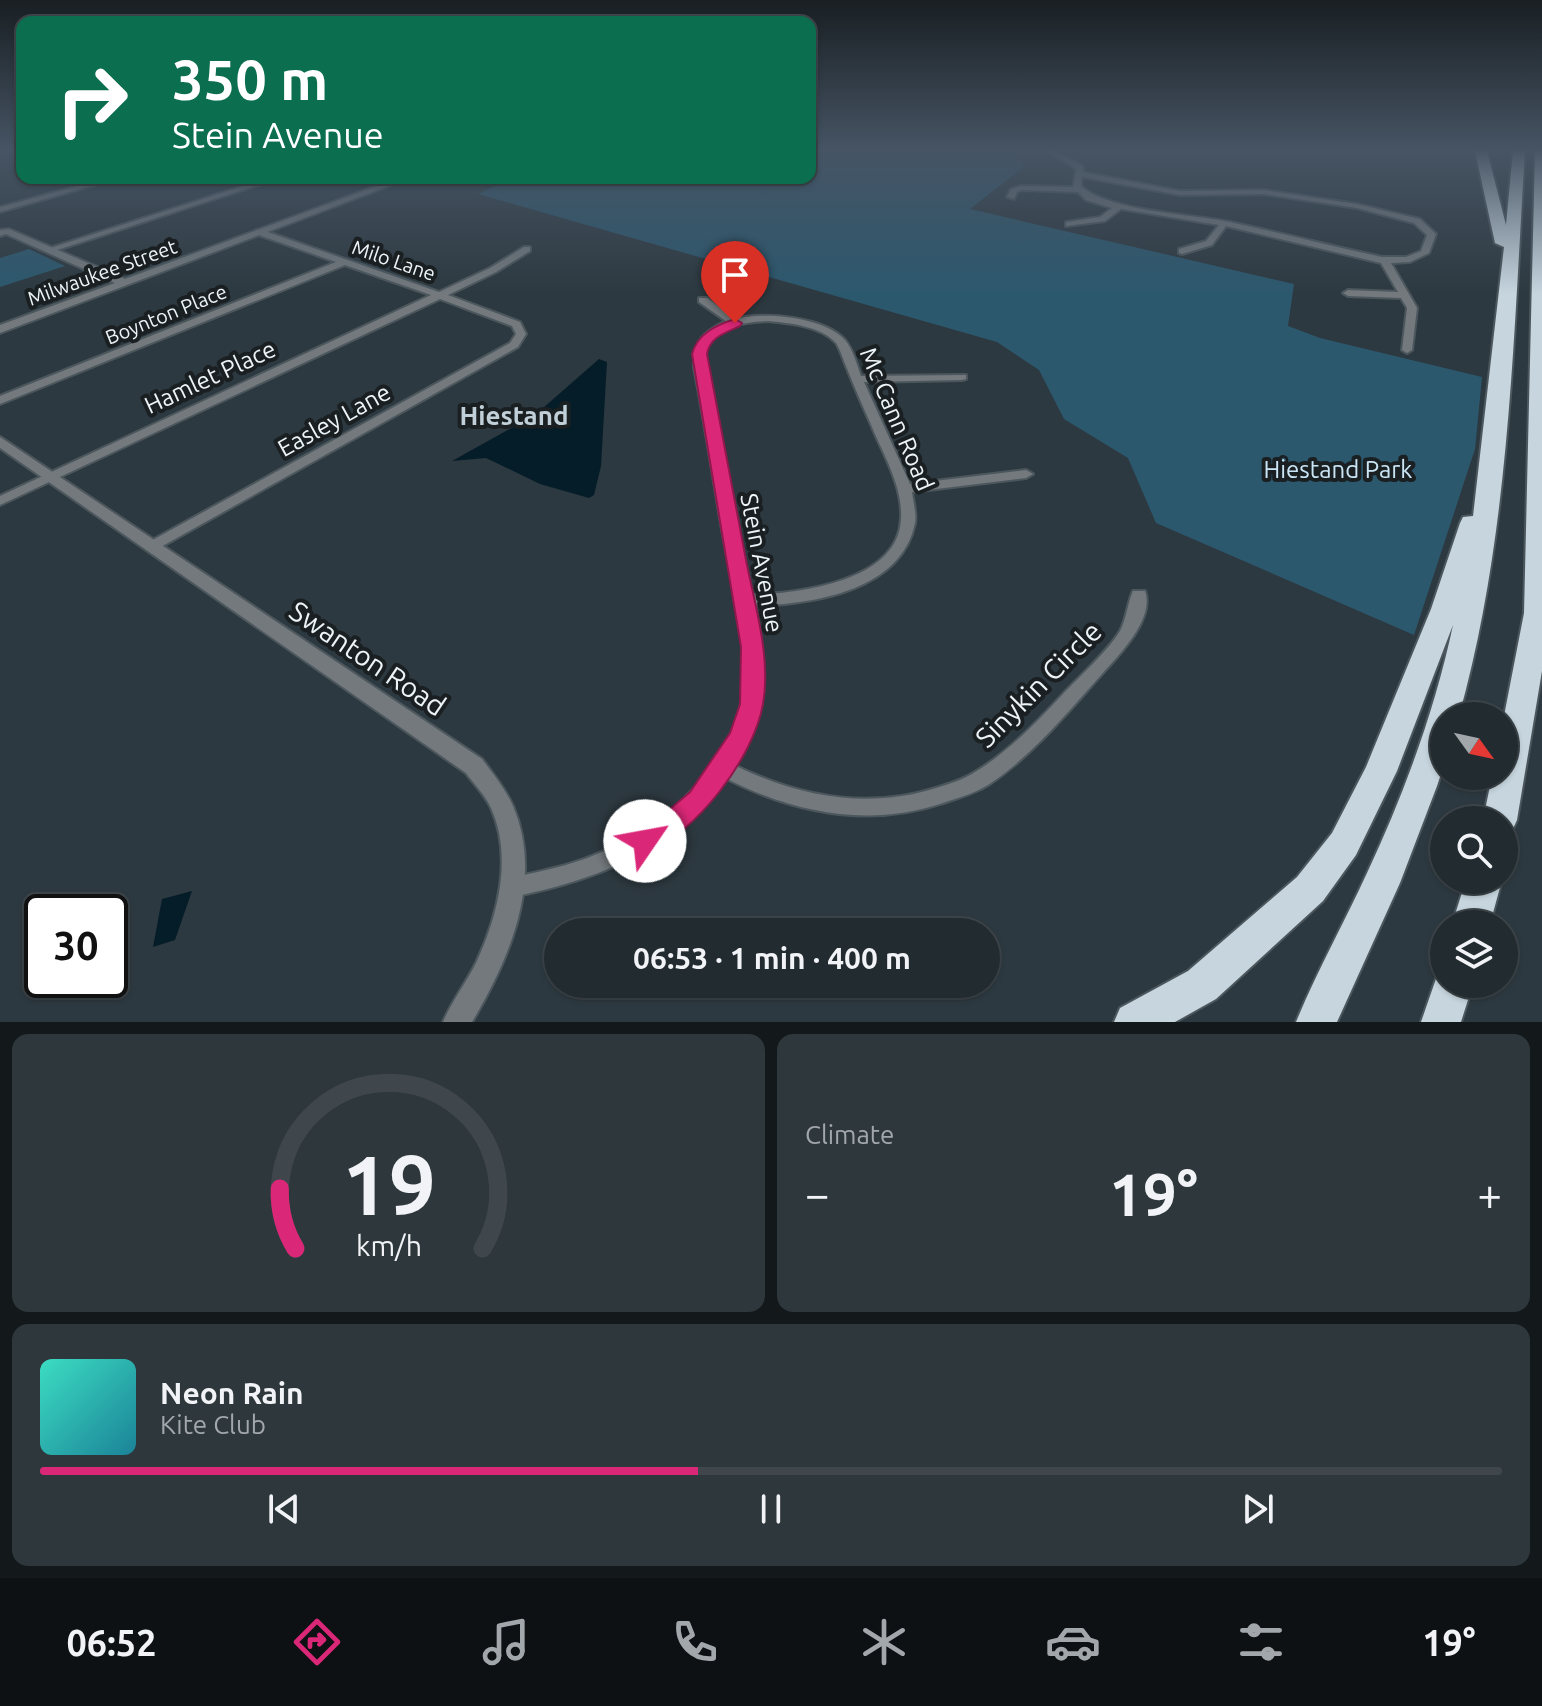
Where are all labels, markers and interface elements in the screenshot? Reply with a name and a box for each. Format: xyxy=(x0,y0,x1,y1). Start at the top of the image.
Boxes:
icon: right xyxy=(40,48,144,152)
text: 350 m xyxy=(172,48,328,111)
text: Stein Avenue xyxy=(172,114,384,155)
street label: Milwaukee Street xyxy=(24,234,180,310)
street label: Milo Lane xyxy=(349,235,439,285)
pin xyxy=(701,241,769,323)
icon: arrive xyxy=(713,253,757,297)
street label: Boynton Place xyxy=(102,279,230,349)
street label: Hamlet Place xyxy=(140,335,280,419)
street label: Mc Cann Road xyxy=(855,343,939,495)
street label: Easley Lane xyxy=(273,378,395,462)
district label: Hiestand xyxy=(459,401,569,430)
park label: Hiestand Park xyxy=(1264,456,1412,483)
street label: Stein Avenue xyxy=(735,491,789,635)
street label: Swanton Road xyxy=(284,595,452,721)
street label: Sinykin Circle xyxy=(969,615,1107,753)
north arrow xyxy=(1430,702,1518,790)
map controls xyxy=(1430,702,1518,998)
position arrow xyxy=(603,799,687,883)
button: search xyxy=(1430,806,1518,894)
speed limit sign: 30 xyxy=(24,894,128,998)
button: layers xyxy=(1430,910,1518,998)
text: 06:53 · 1 min · 400 m xyxy=(633,941,911,975)
text: Climate xyxy=(805,1120,894,1149)
text: 19 xyxy=(342,1137,435,1231)
text: 19° xyxy=(1109,1160,1198,1227)
text: − xyxy=(805,1169,830,1218)
text: + xyxy=(1477,1169,1502,1218)
text: km/h xyxy=(356,1229,422,1261)
text: Neon Rain xyxy=(160,1376,304,1410)
text: Kite Club xyxy=(160,1410,266,1439)
icon: previous xyxy=(262,1487,306,1531)
icon: pause xyxy=(749,1487,793,1531)
icon: next xyxy=(1236,1487,1280,1531)
icon: directions xyxy=(289,1614,345,1670)
icon: music xyxy=(478,1614,534,1670)
icon: phone xyxy=(667,1614,723,1670)
icon: climate xyxy=(856,1614,912,1670)
icon: car xyxy=(1045,1614,1101,1670)
icon: filters xyxy=(1233,1614,1289,1670)
text: 06:52 xyxy=(66,1622,156,1663)
text: 19° xyxy=(1422,1622,1476,1663)

